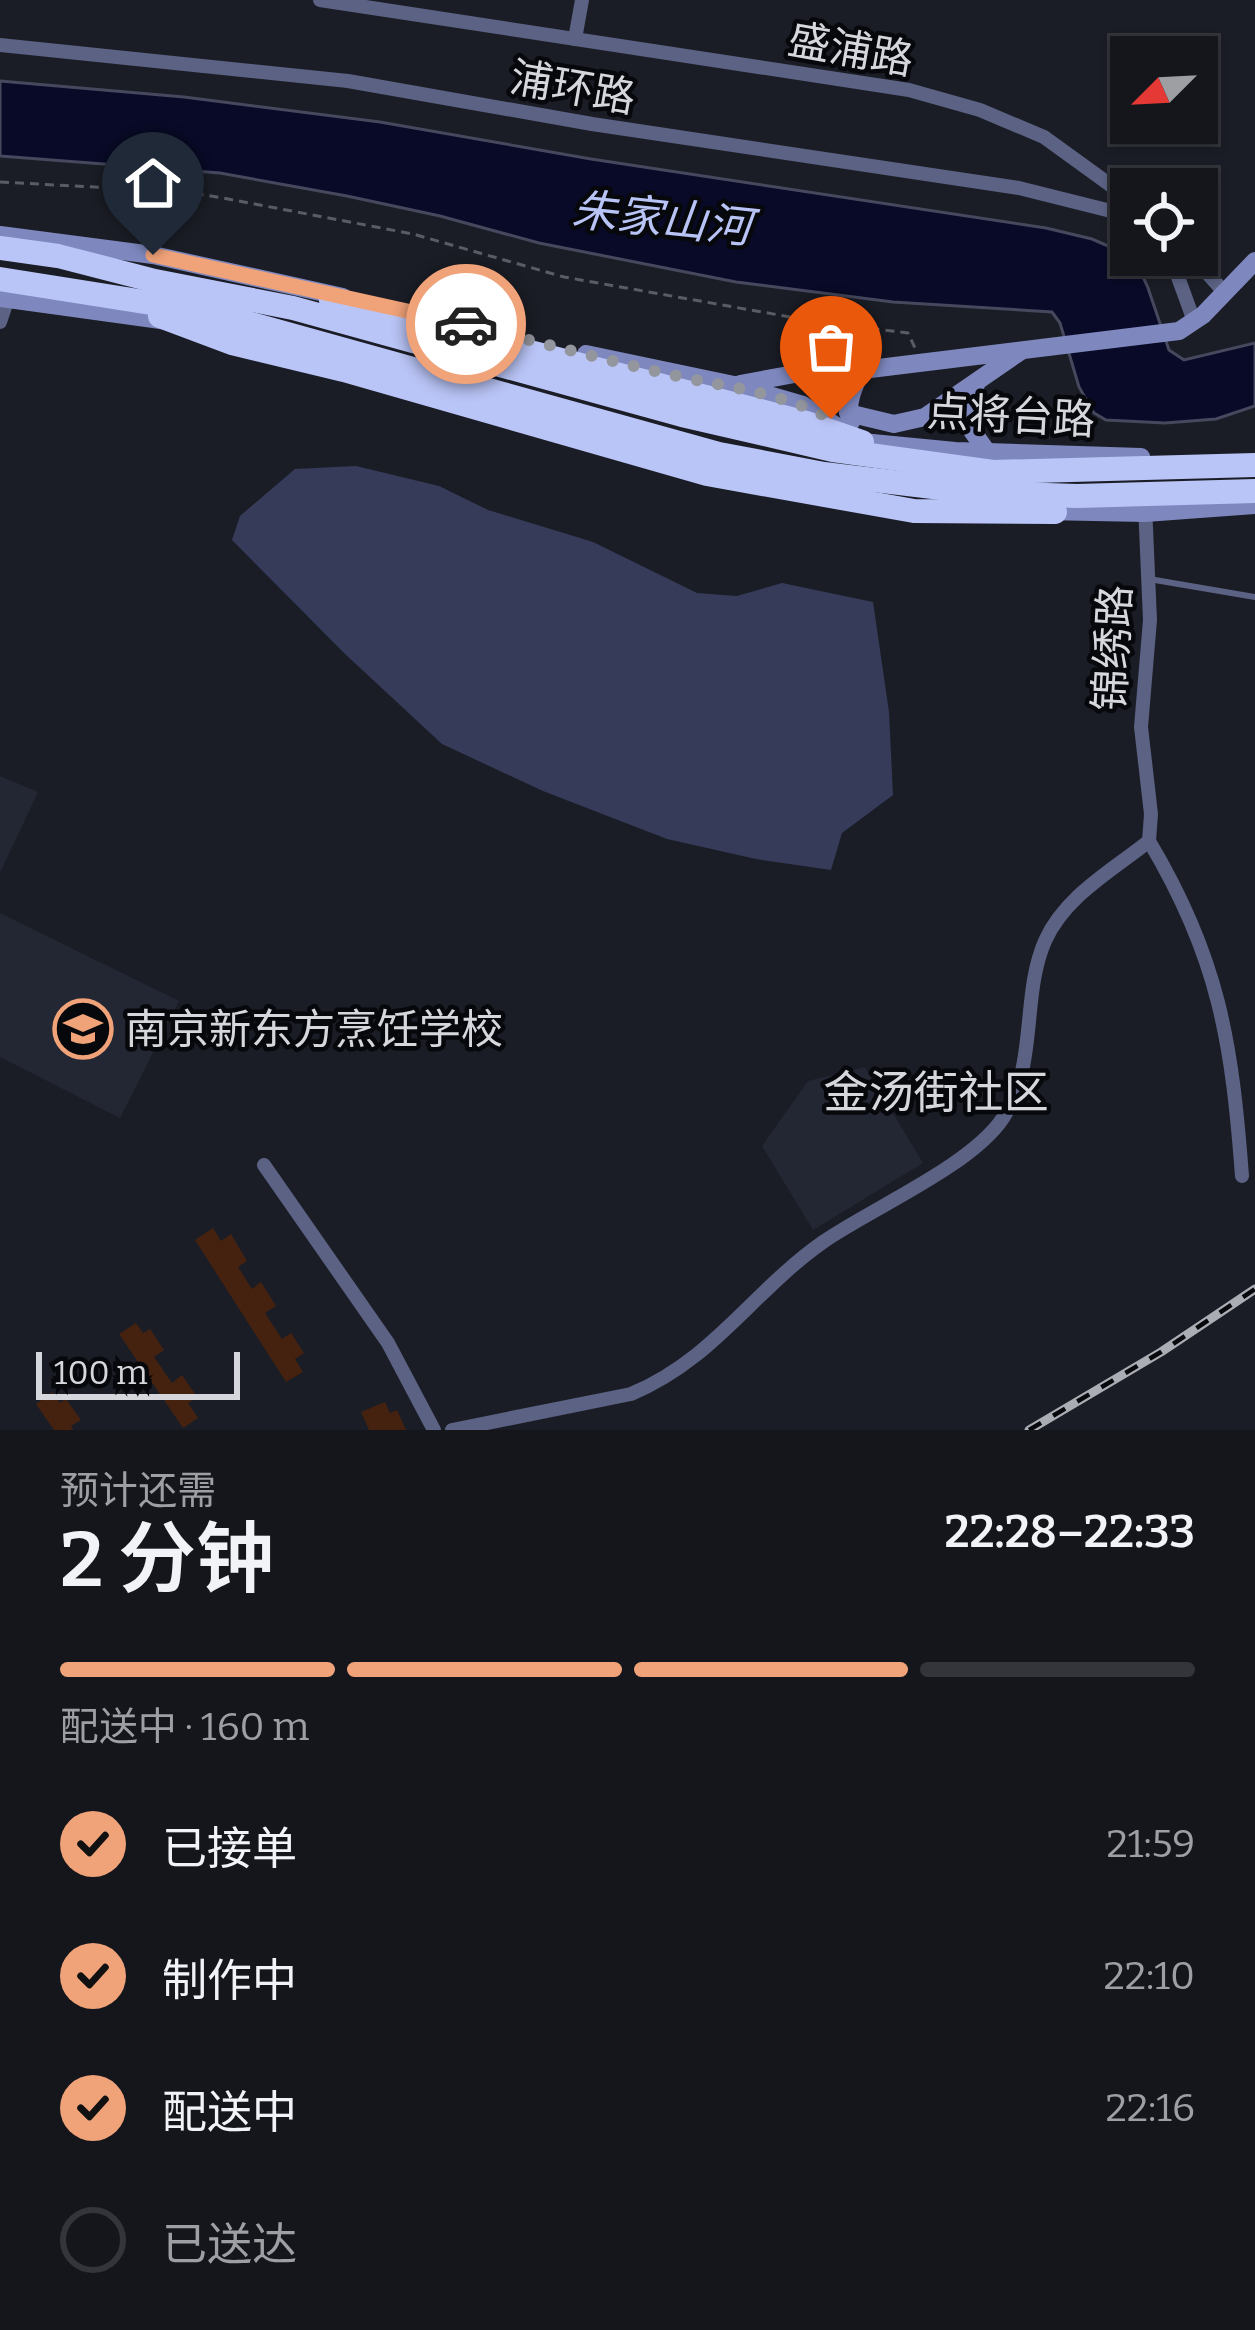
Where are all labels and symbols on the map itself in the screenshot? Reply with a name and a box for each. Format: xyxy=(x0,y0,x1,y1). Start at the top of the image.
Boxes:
street label: 盛浦路 xyxy=(784,14,917,86)
north arrow xyxy=(1110,36,1218,144)
street label: 浦环路 xyxy=(506,52,639,124)
pin xyxy=(102,132,204,255)
water label: 朱家山河 xyxy=(570,183,762,256)
courier xyxy=(406,264,526,384)
pin xyxy=(780,296,882,419)
street label: 点将台路 xyxy=(926,387,1096,445)
street label: 锦绣路 xyxy=(1085,584,1141,712)
school or university icon: 南京新东方烹饪学校 xyxy=(52,998,114,1060)
place label: 南京新东方烹饪学校 xyxy=(125,1005,503,1055)
district label: 金汤街社区 xyxy=(823,1066,1049,1120)
scale bar xyxy=(36,1346,240,1399)

